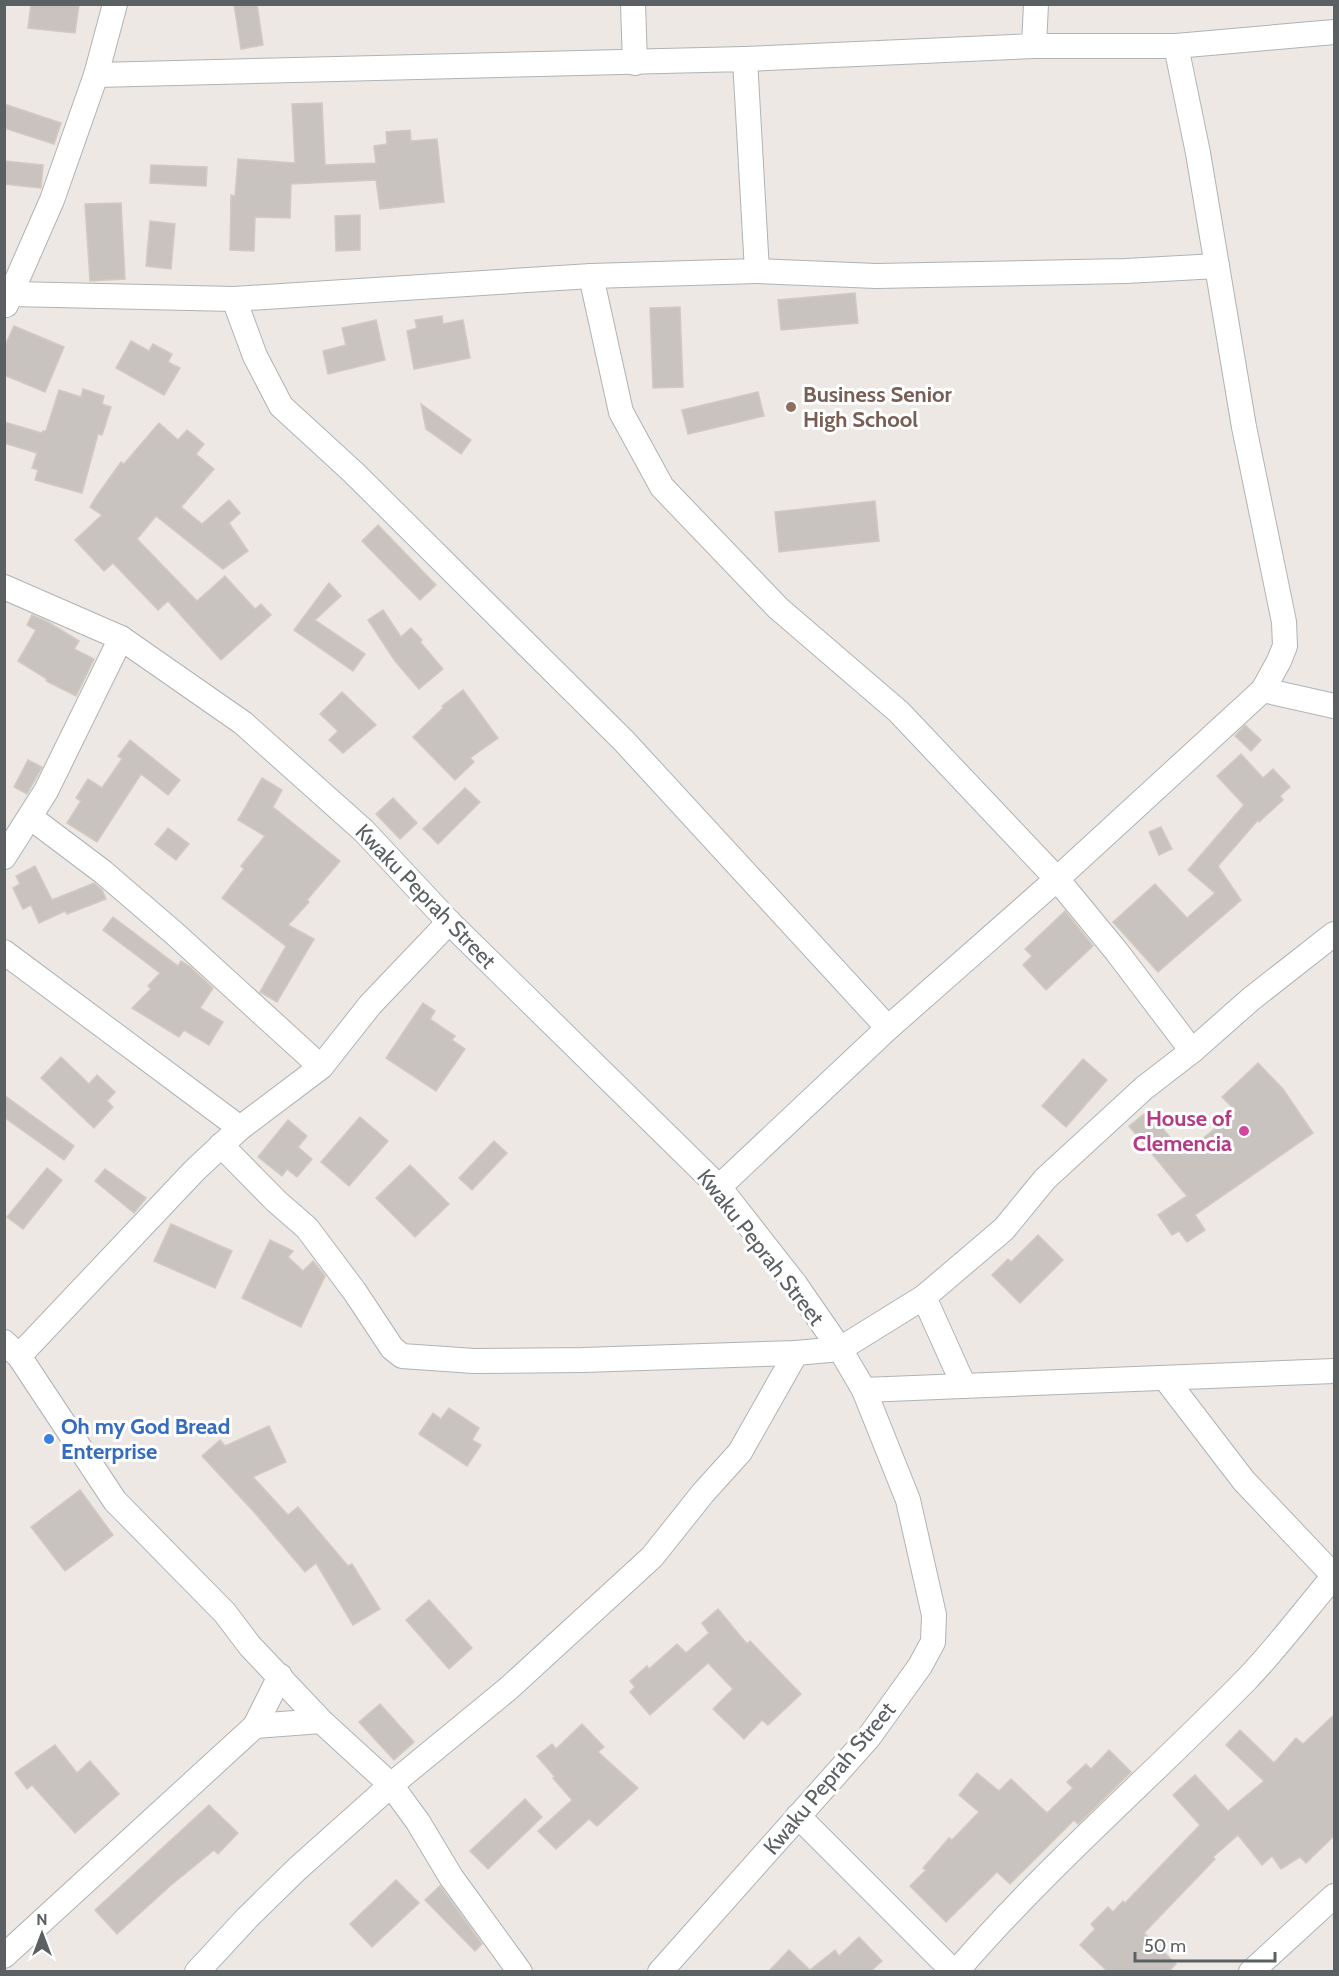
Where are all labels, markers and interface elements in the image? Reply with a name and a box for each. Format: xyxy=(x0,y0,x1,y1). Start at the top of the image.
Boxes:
place label: Business Senior High School xyxy=(803,381,952,433)
marker: Business Senior High School xyxy=(784,400,798,414)
street label: Kwaku Peprah Street xyxy=(350,818,502,975)
place label: House of Clemencia xyxy=(1133,1105,1233,1157)
marker: House of Clemencia xyxy=(1237,1124,1251,1138)
street label: Kwaku Peprah Street xyxy=(691,1164,830,1331)
place label: Oh my God Bread Enterprise xyxy=(61,1413,230,1465)
marker: Oh my God Bread Enterprise xyxy=(42,1432,56,1446)
street label: Kwaku Peprah Street xyxy=(758,1696,901,1860)
north arrow xyxy=(12,1904,72,1964)
text: N xyxy=(36,1910,48,1929)
scale bar xyxy=(1135,1925,1274,1963)
text: 50 m xyxy=(1144,1935,1186,1957)

